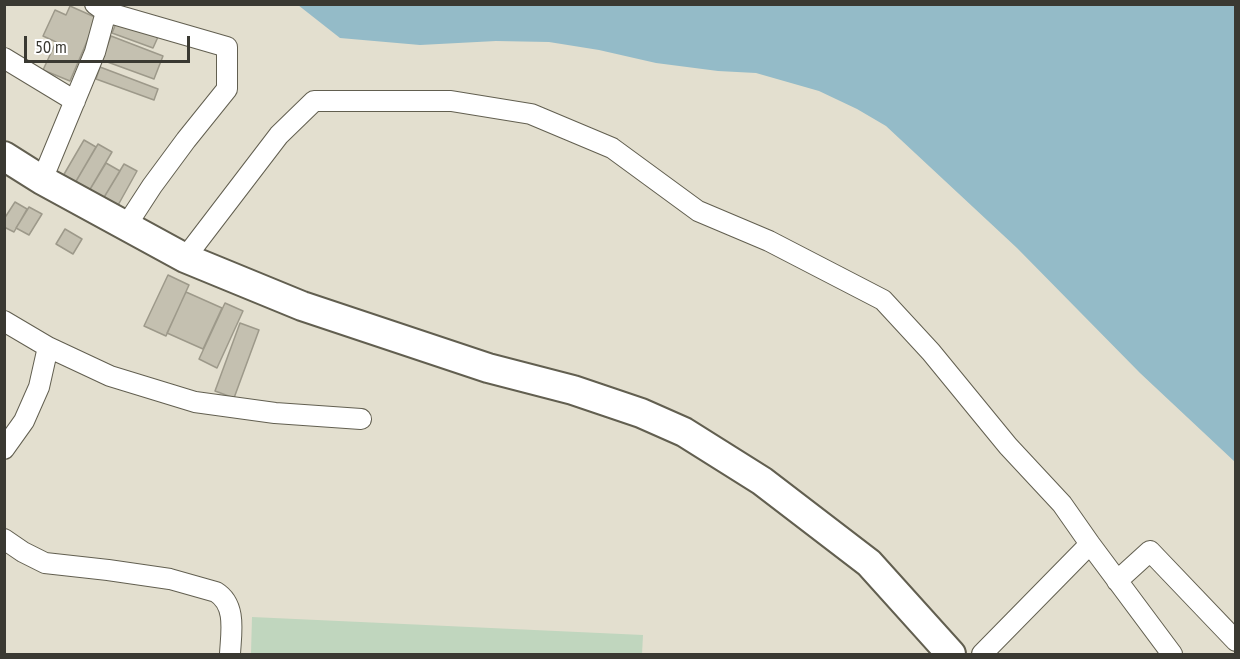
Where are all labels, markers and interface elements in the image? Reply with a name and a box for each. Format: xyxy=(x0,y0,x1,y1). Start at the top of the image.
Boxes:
scale bar xyxy=(27,24,194,62)
text: 50 m xyxy=(35,35,67,58)

